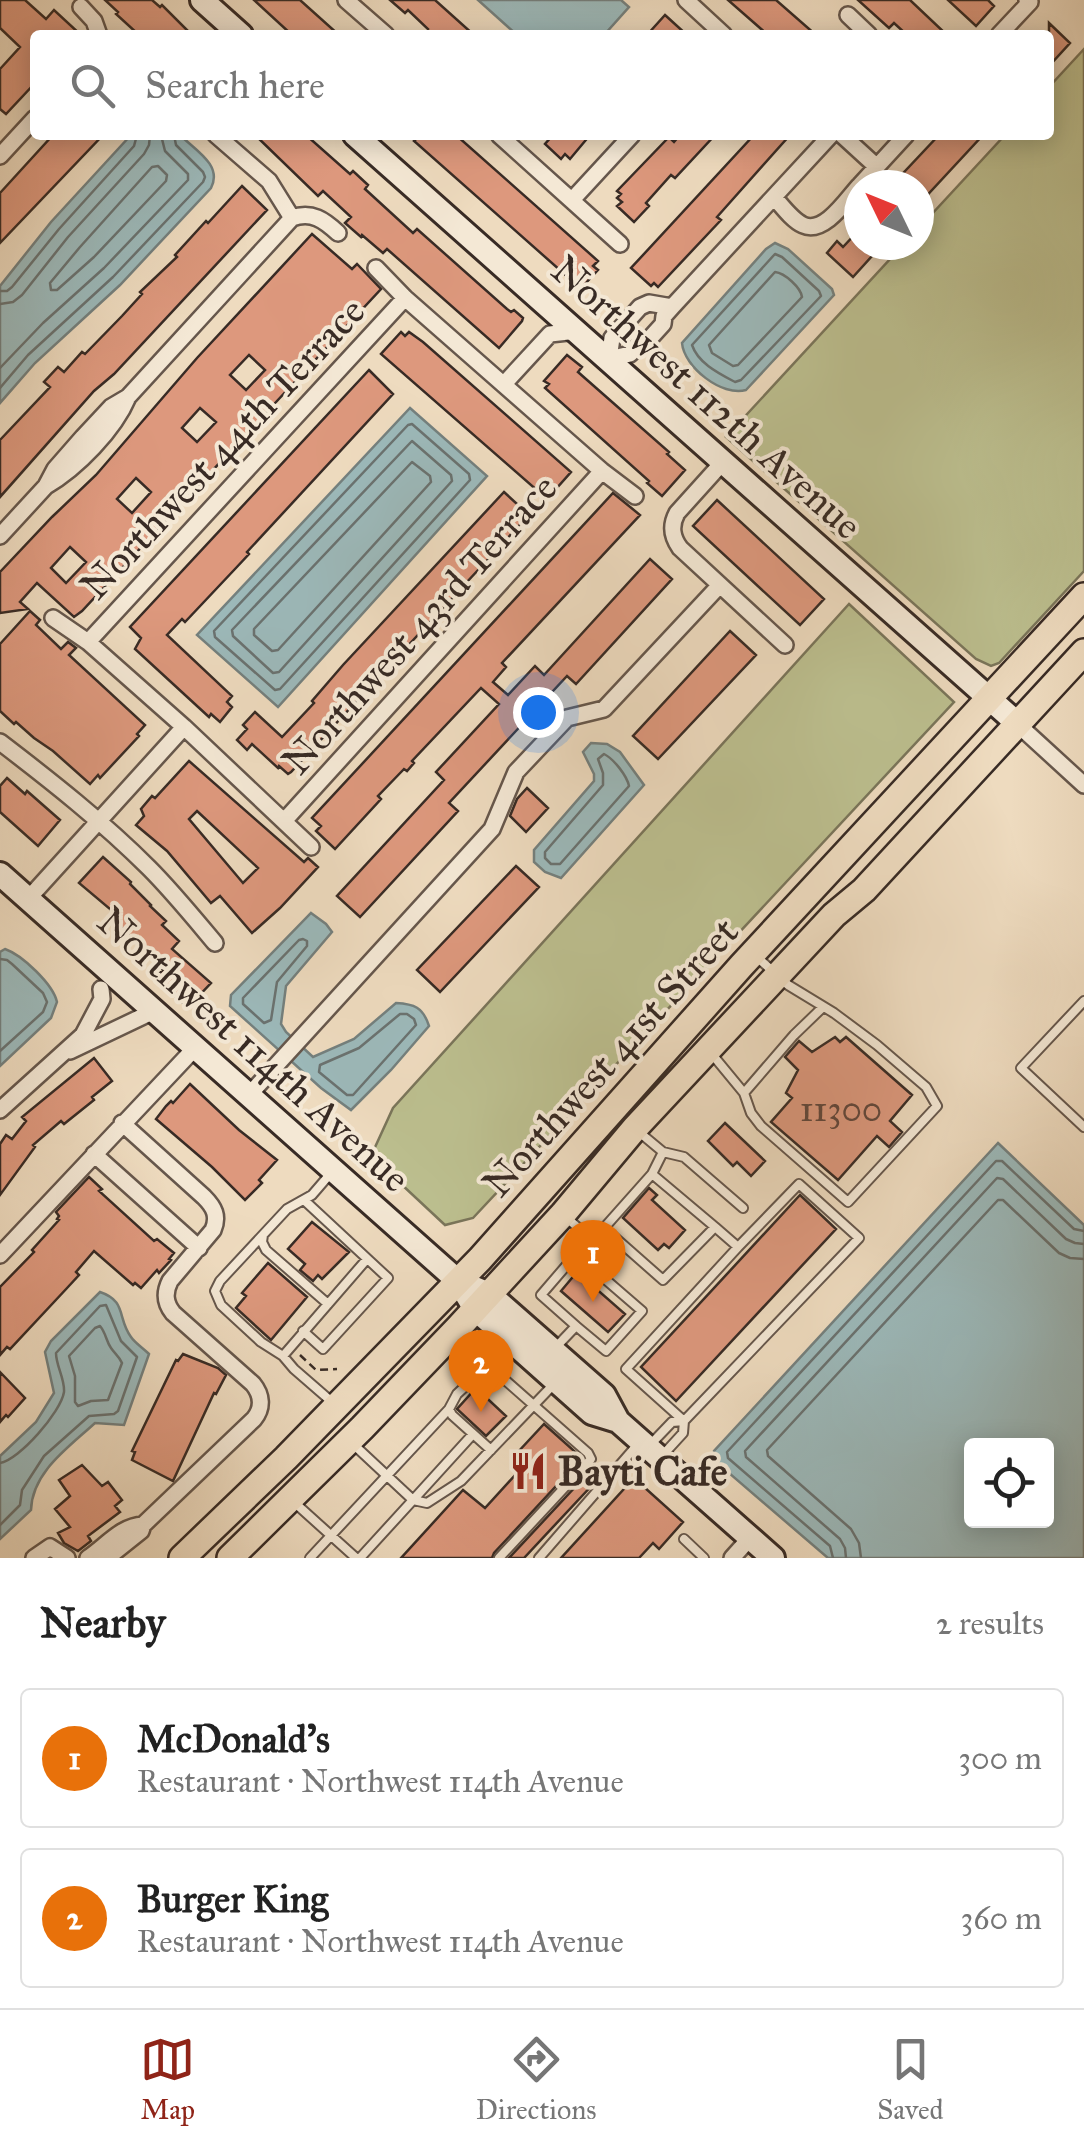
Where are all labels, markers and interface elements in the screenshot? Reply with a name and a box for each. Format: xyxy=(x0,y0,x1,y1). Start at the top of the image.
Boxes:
search box xyxy=(30,30,1054,140)
icon: search xyxy=(65,58,120,113)
text: Search here xyxy=(145,62,325,108)
north arrow xyxy=(844,170,934,260)
street label: Northwest 112th Avenue xyxy=(541,245,872,550)
street label: Northwest 44th Terrace xyxy=(70,287,375,610)
street label: Northwest 43rd Terrace xyxy=(272,464,567,785)
your location xyxy=(513,687,564,738)
street label: Northwest 114th Avenue xyxy=(87,896,420,1203)
street label: Northwest 41st Street xyxy=(472,907,749,1207)
house number: 11300 xyxy=(800,1088,882,1131)
pin: 1 xyxy=(560,1220,626,1302)
pin: 2 xyxy=(448,1330,514,1412)
map controls xyxy=(964,1438,1054,1528)
button: locate xyxy=(964,1438,1054,1528)
place label: Bayti Cafe xyxy=(558,1447,728,1496)
restaurant icon: Bayti Cafe xyxy=(507,1450,549,1492)
text: Nearby xyxy=(40,1597,165,1649)
text: 2 results xyxy=(936,1604,1044,1643)
text: McDonald's xyxy=(137,1716,330,1762)
text: 1 xyxy=(68,1739,81,1778)
text: 300 m xyxy=(958,1739,1042,1778)
text: Restaurant · Northwest 114th Avenue xyxy=(137,1762,624,1801)
text: Burger King xyxy=(137,1876,328,1922)
text: 2 xyxy=(67,1899,82,1938)
text: 360 m xyxy=(960,1899,1042,1938)
text: Restaurant · Northwest 114th Avenue xyxy=(137,1922,624,1961)
tab: Map xyxy=(140,2032,195,2127)
tab: Directions xyxy=(476,2032,597,2127)
tab: Saved xyxy=(877,2032,944,2127)

